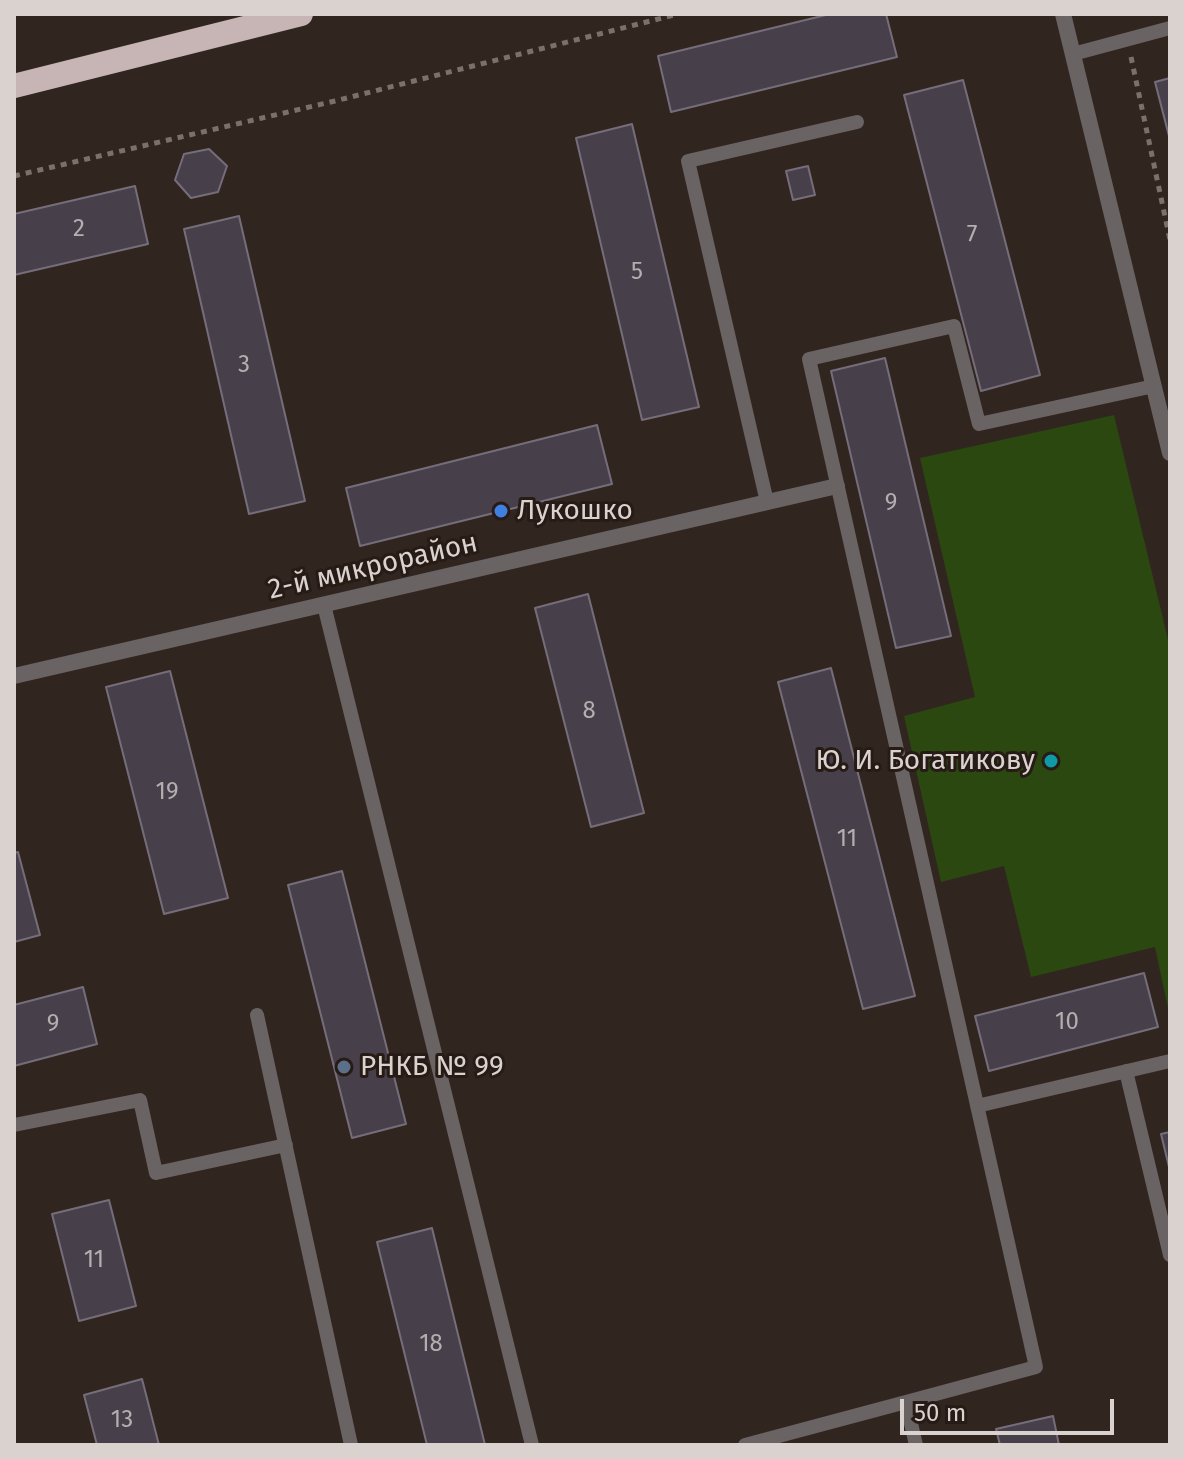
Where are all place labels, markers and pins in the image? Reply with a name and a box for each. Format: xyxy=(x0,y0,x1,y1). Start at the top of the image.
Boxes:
place label: Лукошко xyxy=(517,494,633,528)
marker: Лукошко xyxy=(492,502,510,520)
place label: Ю. И. Богатикову xyxy=(816,744,1035,778)
marker: Ю. И. Богатикову xyxy=(1042,752,1060,770)
place label: РНКБ № 99 xyxy=(360,1050,504,1084)
marker: РНКБ № 99 xyxy=(335,1058,353,1076)

